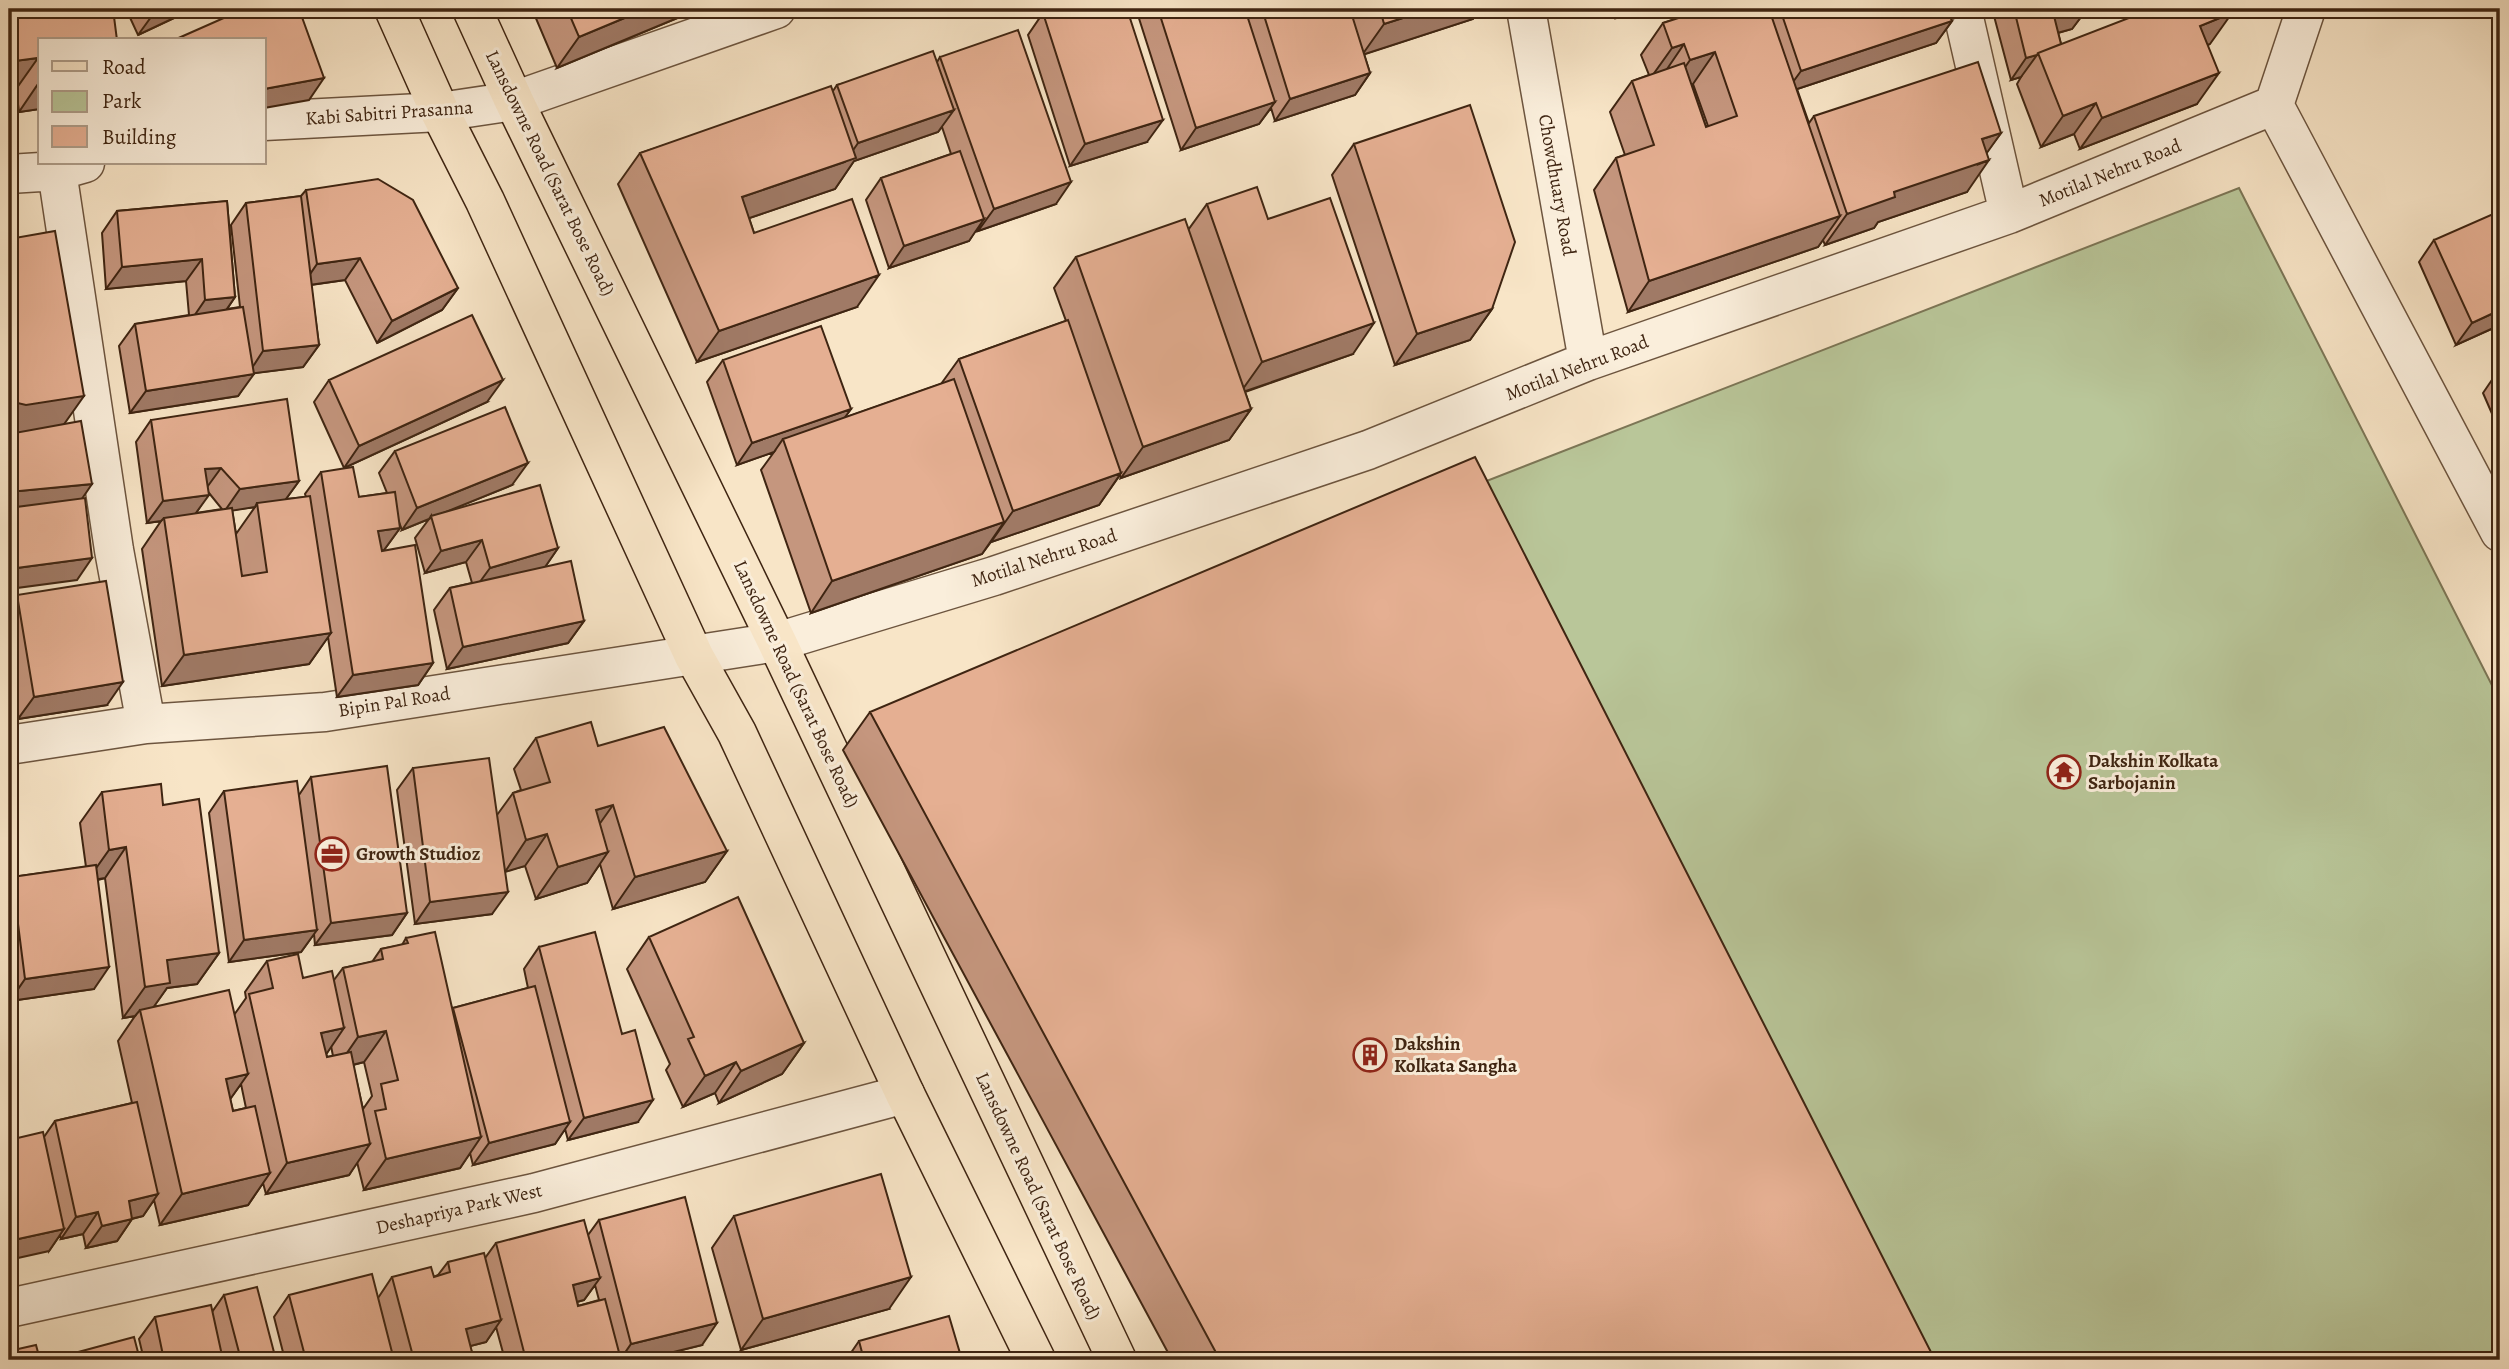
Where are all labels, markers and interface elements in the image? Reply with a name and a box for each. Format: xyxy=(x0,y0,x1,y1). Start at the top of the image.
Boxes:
legend xyxy=(38,38,266,164)
street label: Lansdowne Road (Sarat Bose Road) xyxy=(479,46,621,300)
text: Road xyxy=(102,53,146,81)
text: Park xyxy=(102,87,142,115)
street label: Kabi Sabitri Prasanna xyxy=(304,94,474,132)
street label: Chowdhuary Road xyxy=(1532,112,1582,259)
text: Building xyxy=(102,123,177,151)
street label: Motilal Nehru Road xyxy=(2035,132,2186,213)
street label: Motilal Nehru Road xyxy=(1502,328,1653,407)
street label: Motilal Nehru Road xyxy=(968,522,1121,594)
street label: Lansdowne Road (Sarat Bose Road) xyxy=(727,556,865,812)
street label: Bipin Pal Road xyxy=(336,680,453,724)
place label: Dakshin Kolkata Sarbojanin xyxy=(2088,748,2219,796)
temple icon: Dakshin Kolkata Sarbojanin xyxy=(2045,753,2083,791)
office icon: Growth Studioz xyxy=(313,835,351,873)
place label: Growth Studioz xyxy=(356,841,481,867)
place label: Dakshin Kolkata Sangha xyxy=(1394,1031,1518,1079)
building icon: Dakshin Kolkata Sangha xyxy=(1351,1036,1389,1074)
street label: Lansdowne Road (Sarat Bose Road) xyxy=(969,1068,1107,1324)
street label: Deshapriya Park West xyxy=(373,1177,545,1241)

